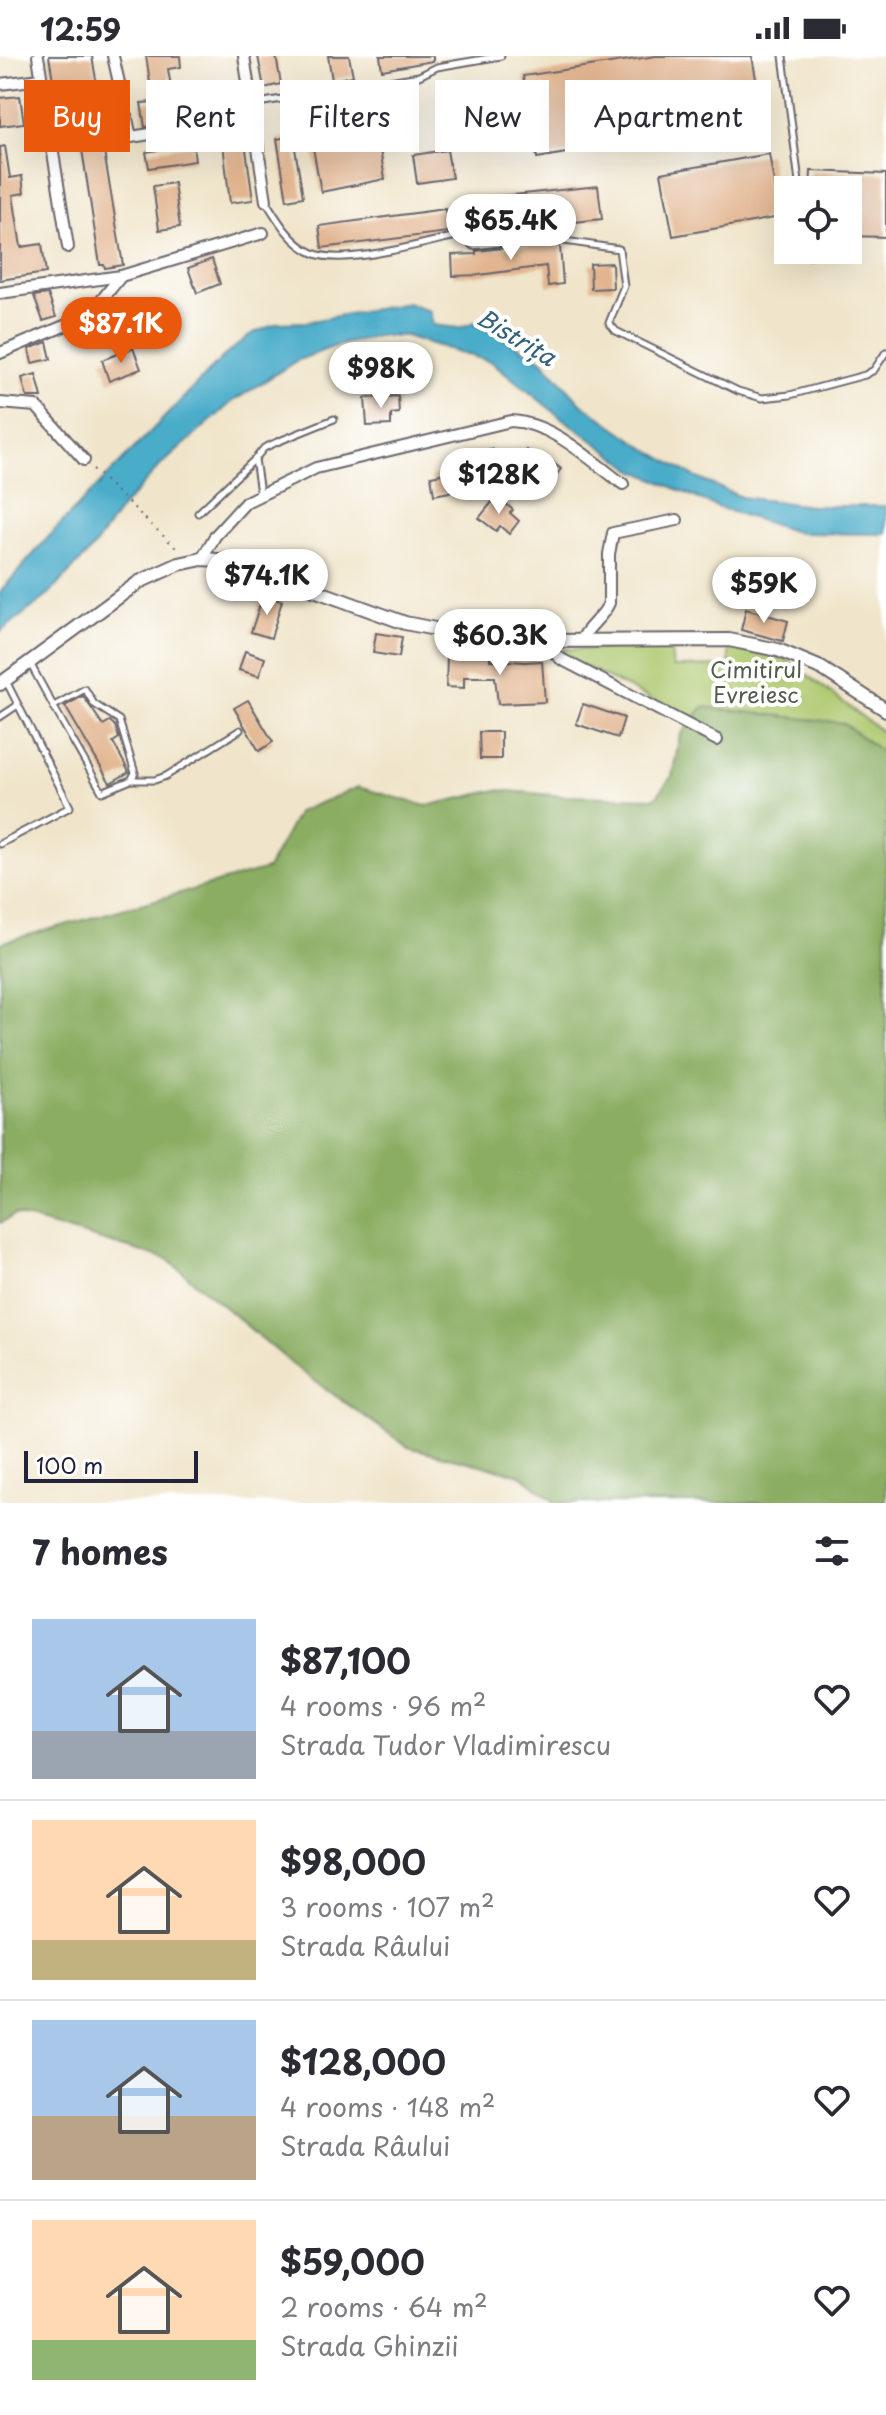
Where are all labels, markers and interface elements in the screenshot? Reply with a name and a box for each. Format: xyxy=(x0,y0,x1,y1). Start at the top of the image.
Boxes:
text: 12:59 xyxy=(40,6,121,51)
chip: Buy xyxy=(24,80,130,152)
chip: Rent xyxy=(146,80,264,152)
chip: Filters xyxy=(280,80,419,152)
chip: New xyxy=(435,80,549,152)
chip: Apartment xyxy=(565,80,771,152)
map controls xyxy=(774,176,862,264)
button: locate xyxy=(774,176,862,264)
pin: $65.4K xyxy=(446,194,576,262)
text: $65.4K xyxy=(464,200,558,239)
pin: $87.1K xyxy=(56,297,186,365)
water label: Bistrița xyxy=(471,299,564,374)
text: $87.1K xyxy=(79,303,163,342)
pin: $98K xyxy=(334,342,428,410)
text: $98K xyxy=(347,348,415,387)
pin: $128K xyxy=(443,448,555,516)
text: $128K xyxy=(458,454,540,493)
pin: $74.1K xyxy=(202,549,332,617)
text: $74.1K xyxy=(224,555,310,594)
pin: $59K xyxy=(717,557,811,625)
text: $59K xyxy=(730,563,798,602)
pin: $60.3K xyxy=(435,609,565,677)
text: $60.3K xyxy=(452,615,548,654)
park label: Cimitirul Evreiesc xyxy=(710,652,802,710)
scale bar xyxy=(24,1447,198,1483)
text: 100 m xyxy=(36,1448,103,1481)
text: 7 homes xyxy=(32,1525,168,1577)
icon: filters xyxy=(810,1529,854,1573)
text: $87,100 xyxy=(280,1634,411,1686)
icon: home xyxy=(96,1651,192,1747)
icon: heart xyxy=(810,1677,854,1721)
text: 4 rooms · 96 m² xyxy=(280,1686,486,1725)
text: Strada Tudor Vladimirescu xyxy=(280,1725,611,1764)
text: $98,000 xyxy=(280,1835,426,1887)
icon: home xyxy=(96,1852,192,1948)
icon: heart xyxy=(810,1878,854,1922)
text: 3 rooms · 107 m² xyxy=(280,1887,495,1926)
text: Strada Râului xyxy=(280,1926,450,1965)
text: $128,000 xyxy=(280,2035,446,2087)
icon: home xyxy=(96,2052,192,2148)
icon: heart xyxy=(810,2078,854,2122)
text: 4 rooms · 148 m² xyxy=(280,2087,495,2126)
text: Strada Râului xyxy=(280,2126,450,2165)
text: $59,000 xyxy=(280,2235,425,2287)
icon: home xyxy=(96,2252,192,2348)
icon: heart xyxy=(810,2278,854,2322)
text: 2 rooms · 64 m² xyxy=(280,2287,488,2326)
text: Strada Ghinzii xyxy=(280,2326,459,2365)

